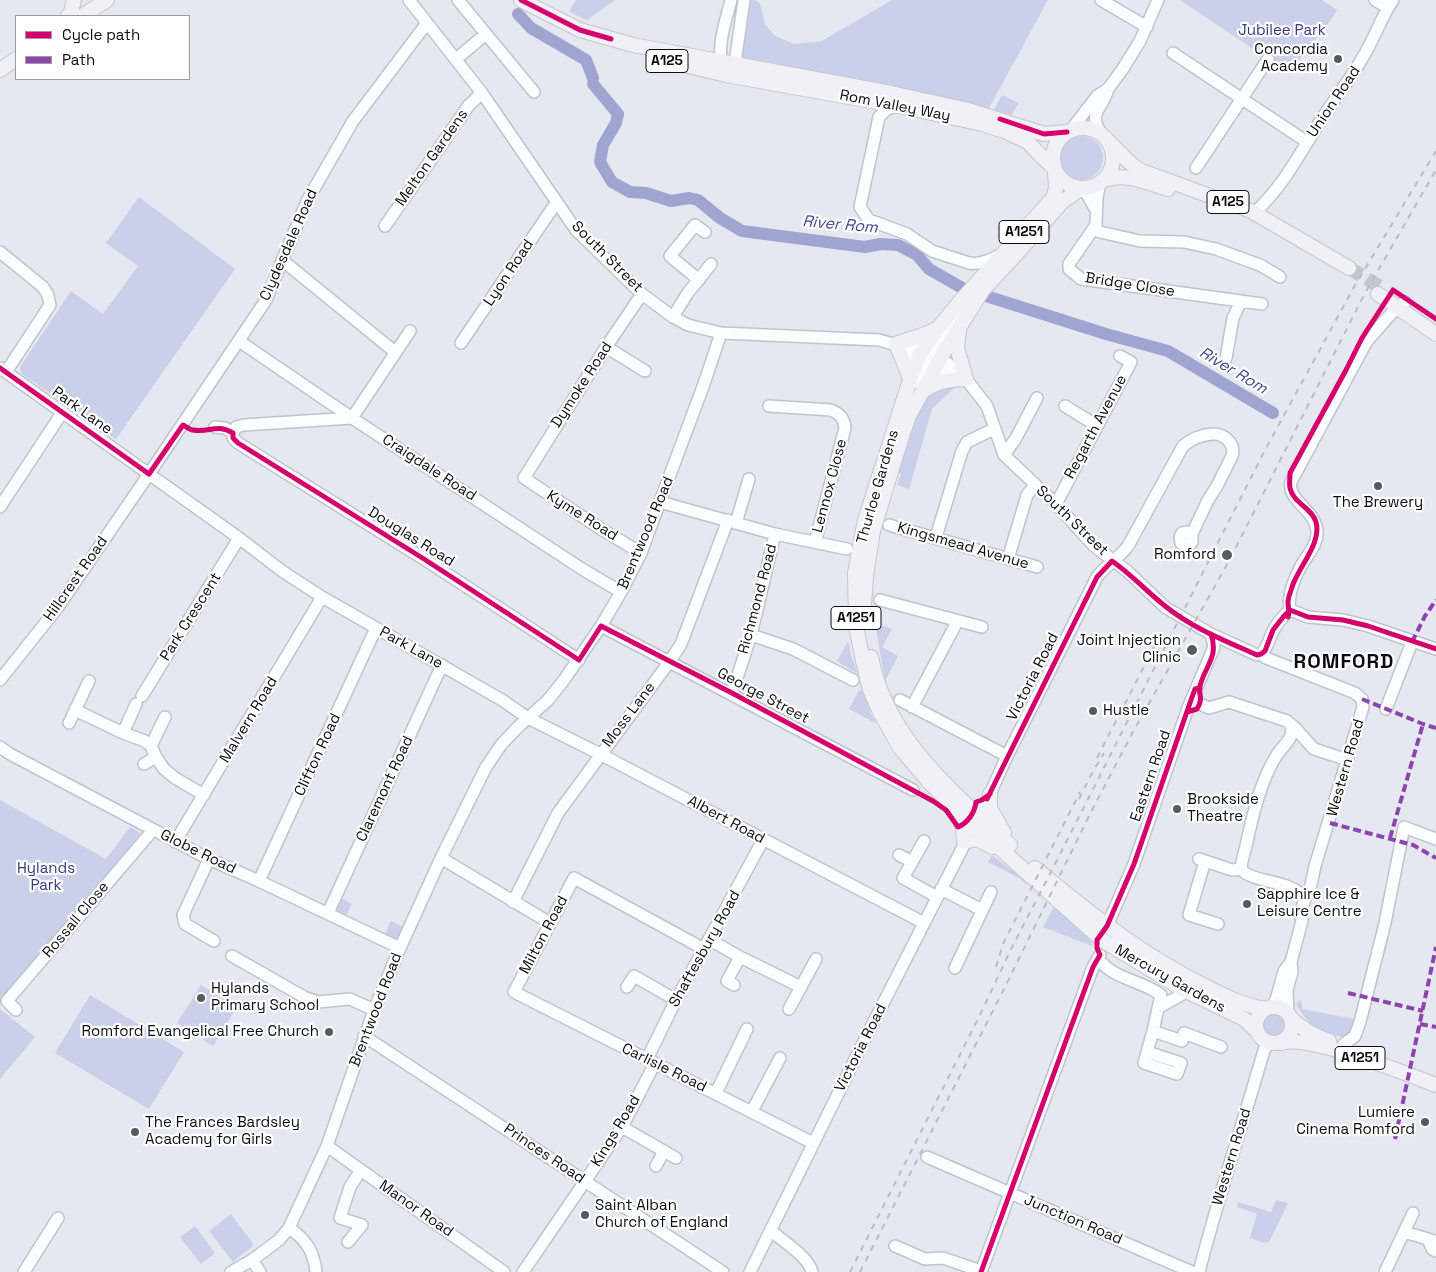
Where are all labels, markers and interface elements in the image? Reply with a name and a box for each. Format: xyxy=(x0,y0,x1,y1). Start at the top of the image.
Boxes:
legend xyxy=(15,15,190,80)
park label: Jubilee Park xyxy=(1238,22,1326,40)
text: Cycle path xyxy=(62,25,140,44)
place label: Concordia Academy xyxy=(1254,41,1328,76)
road number: A125 xyxy=(646,49,688,72)
text: Path xyxy=(62,50,95,69)
marker: Concordia Academy xyxy=(1332,53,1344,65)
street label: Union Road xyxy=(1304,63,1364,141)
street label: Rom Valley Way xyxy=(838,86,952,126)
street label: Melton Gardens xyxy=(392,106,472,210)
street label: Clydesdale Road xyxy=(256,186,322,304)
road number: A125 xyxy=(1207,190,1249,213)
water label: River Rom xyxy=(801,212,879,238)
street label: South Street xyxy=(568,218,646,296)
road number: A1251 xyxy=(999,220,1049,243)
street label: Lyon Road xyxy=(480,236,538,310)
street label: Bridge Close xyxy=(1084,269,1176,301)
street label: Dymoke Road xyxy=(548,339,616,431)
water label: River Rom xyxy=(1196,343,1270,399)
street label: Regarth Avenue xyxy=(1061,372,1131,482)
street label: Park Lane xyxy=(48,383,116,439)
street label: Thurloe Gardens xyxy=(853,428,903,546)
street label: Craigdale Road xyxy=(379,431,479,505)
street label: Lennox Close xyxy=(809,437,851,535)
street label: Brentwood Road xyxy=(614,474,678,592)
marker: The Brewery xyxy=(1372,480,1384,492)
street label: South Street xyxy=(1032,482,1112,560)
street label: Kyme Road xyxy=(543,487,621,545)
place label: The Brewery xyxy=(1333,494,1423,512)
street label: Douglas Road xyxy=(364,503,458,571)
street label: Kingsmead Avenue xyxy=(895,519,1031,573)
street label: Hillcrest Road xyxy=(40,533,112,625)
street label: Richmond Road xyxy=(735,542,781,656)
place label: Romford xyxy=(1154,546,1216,564)
marker: Romford xyxy=(1220,548,1234,562)
street label: Park Crescent xyxy=(157,570,225,664)
road number: A1251 xyxy=(831,606,881,630)
street label: Park Lane xyxy=(376,623,446,673)
street label: Victoria Road xyxy=(1003,630,1063,724)
place label: Joint Injection Clinic xyxy=(1077,632,1181,667)
marker: Joint Injection Clinic xyxy=(1185,643,1199,657)
district label: ROMFORD xyxy=(1293,651,1395,675)
street label: George Street xyxy=(714,664,812,728)
street label: Malvern Road xyxy=(216,674,282,766)
street label: Moss Lane xyxy=(599,679,659,751)
place label: Hustle xyxy=(1103,702,1149,720)
marker: Hustle xyxy=(1087,705,1099,717)
street label: Clifton Road xyxy=(291,711,345,799)
street label: Western Road xyxy=(1323,717,1369,819)
street label: Eastern Road xyxy=(1127,728,1175,824)
street label: Claremont Road xyxy=(353,733,417,845)
place label: Brookside Theatre xyxy=(1187,791,1259,826)
street label: Albert Road xyxy=(684,792,768,848)
marker: Brookside Theatre xyxy=(1171,803,1183,815)
street label: Globe Road xyxy=(157,826,239,878)
park label: Hylands Park xyxy=(17,860,75,895)
street label: Rossall Close xyxy=(39,878,113,962)
place label: Sapphire Ice & Leisure Centre xyxy=(1257,886,1362,921)
street label: Shaftesbury Road xyxy=(665,887,745,1011)
street label: Milton Road xyxy=(516,893,572,977)
marker: Sapphire Ice & Leisure Centre xyxy=(1241,898,1253,910)
street label: Mercury Gardens xyxy=(1112,941,1228,1017)
street label: Brentwood Road xyxy=(346,950,406,1070)
place label: Hylands Primary School xyxy=(211,980,319,1015)
marker: Hylands Primary School xyxy=(195,992,207,1004)
street label: Victoria Road xyxy=(831,1001,891,1095)
place label: Romford Evangelical Free Church xyxy=(81,1023,319,1041)
marker: Romford Evangelical Free Church xyxy=(323,1026,335,1038)
street label: Carlisle Road xyxy=(619,1040,709,1096)
road number: A1251 xyxy=(1335,1046,1385,1070)
street label: Kings Road xyxy=(588,1092,644,1170)
place label: Lumiere Cinema Romford xyxy=(1296,1104,1415,1139)
street label: Western Road xyxy=(1209,1106,1255,1208)
place label: The Frances Bardsley Academy for Girls xyxy=(145,1114,300,1149)
marker: Lumiere Cinema Romford xyxy=(1419,1116,1431,1128)
street label: Princes Road xyxy=(500,1120,588,1188)
marker: The Frances Bardsley Academy for Girls xyxy=(129,1126,141,1138)
street label: Manor Road xyxy=(375,1177,457,1241)
street label: Junction Road xyxy=(1021,1191,1125,1249)
place label: Saint Alban Church of England xyxy=(595,1197,728,1232)
marker: Saint Alban Church of England xyxy=(579,1209,591,1221)

